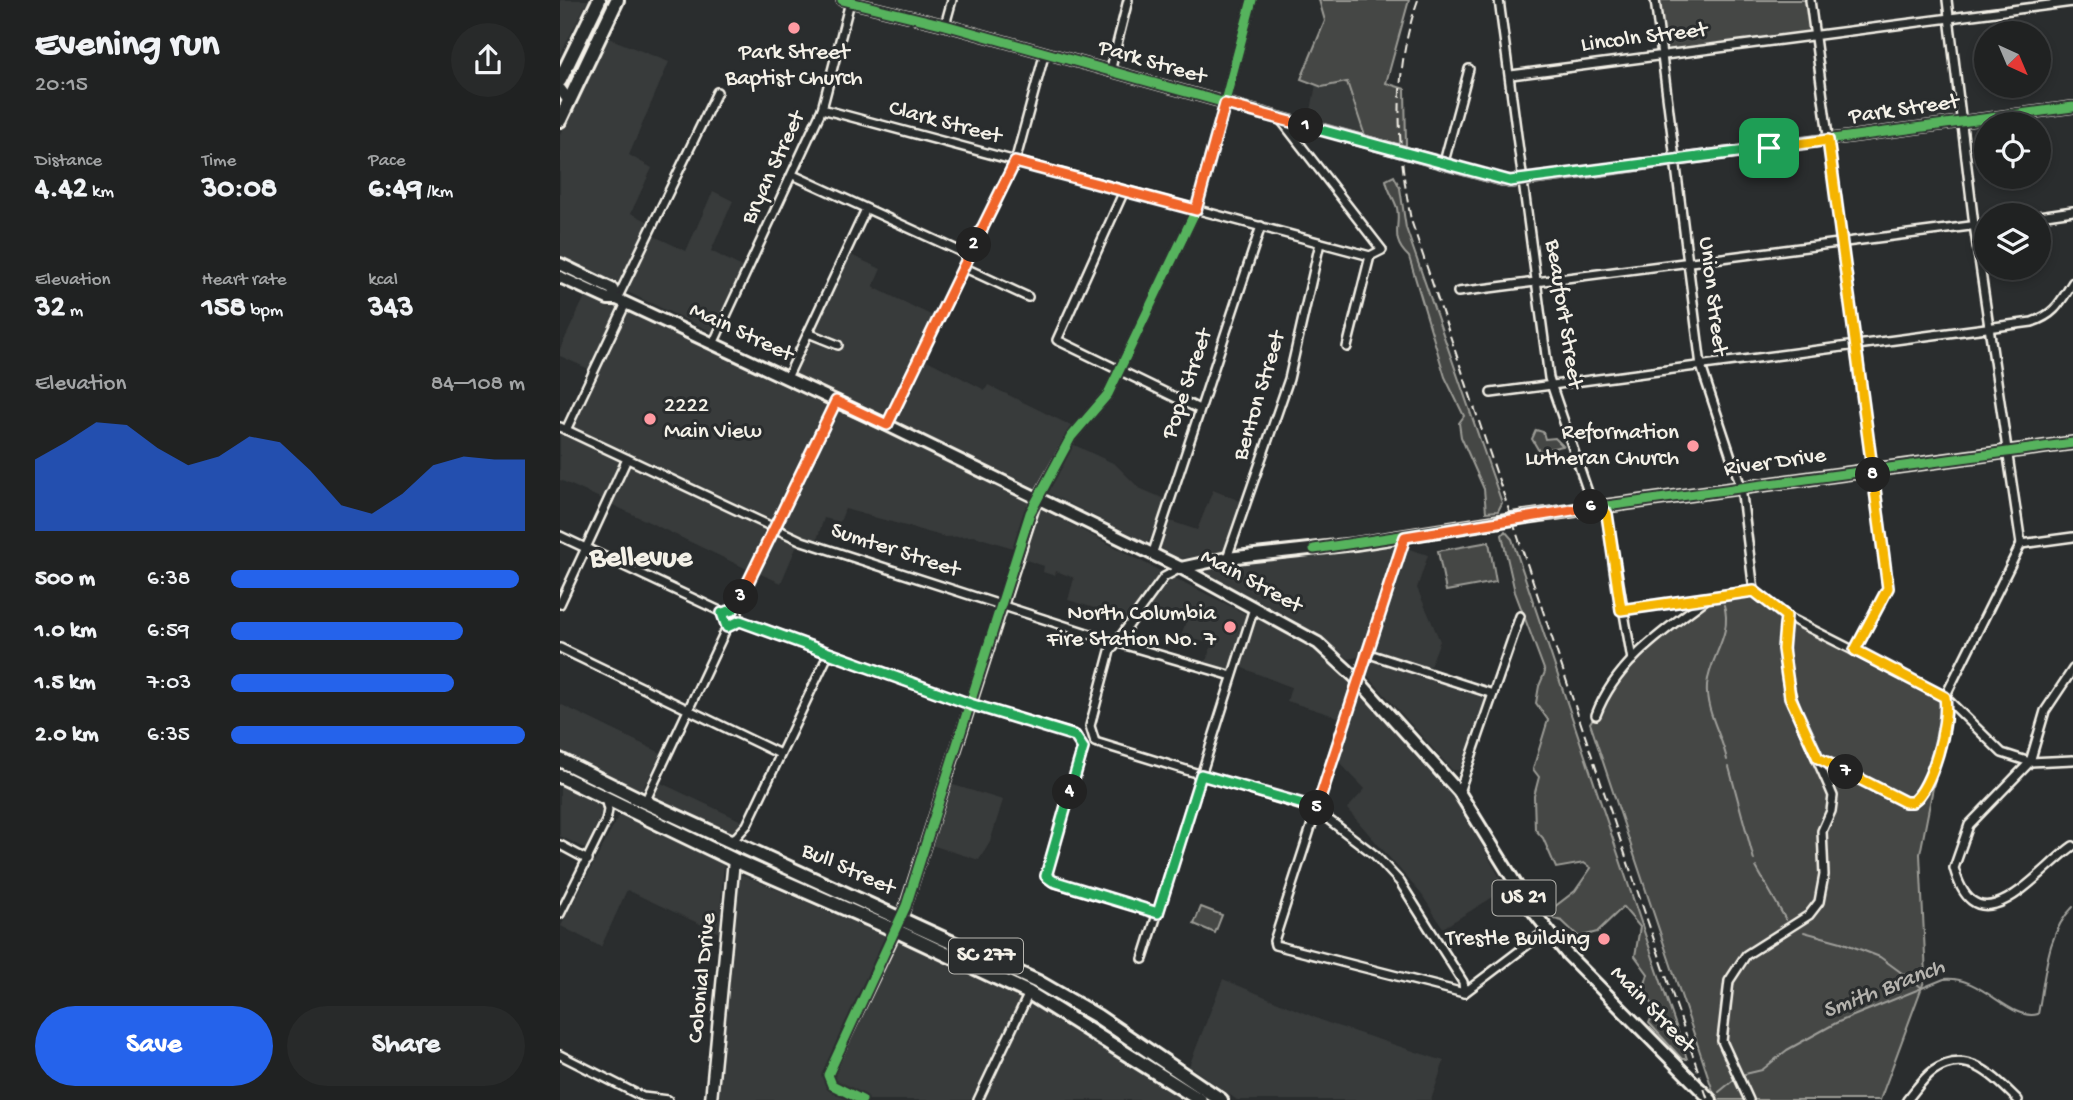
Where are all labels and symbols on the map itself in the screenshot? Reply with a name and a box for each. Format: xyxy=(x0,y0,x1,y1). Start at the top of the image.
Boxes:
street label: Lincoln Street xyxy=(1579,17,1710,59)
marker: Park Street Baptist Church xyxy=(786,20,802,36)
north arrow xyxy=(1974,21,2051,98)
street label: Park Street xyxy=(1094,34,1210,92)
place label: Park Street Baptist Church xyxy=(724,40,863,93)
street label: Park Street xyxy=(1846,89,1962,131)
street label: Clark Street xyxy=(886,95,1006,151)
street label: Bryan Street xyxy=(736,106,813,230)
pin: 1 xyxy=(1288,108,1324,144)
pin xyxy=(1739,118,1799,178)
pin: 2 xyxy=(956,228,992,262)
street label: Union Street xyxy=(1691,235,1733,358)
street label: Beaufort Street xyxy=(1538,237,1588,392)
street label: Main Street xyxy=(685,297,799,369)
street label: Pope Street xyxy=(1156,324,1220,444)
street label: Benton Street xyxy=(1227,327,1293,465)
place label: 2222 Main View xyxy=(664,393,762,446)
marker: 2222 Main View xyxy=(642,411,658,427)
place label: Reformation Lutheran Church xyxy=(1525,420,1679,473)
marker: Reformation Lutheran Church xyxy=(1685,438,1701,454)
street label: River Drive xyxy=(1722,442,1829,484)
pin: 8 xyxy=(1856,458,1890,492)
pin: 6 xyxy=(1574,490,1608,524)
street label: Sumter Street xyxy=(827,517,964,585)
district label: Bellevue xyxy=(589,542,694,577)
street label: Main Street xyxy=(1195,544,1308,621)
pin: 3 xyxy=(724,580,758,614)
place label: North Columbia Fire Station No. 7 xyxy=(1046,601,1217,654)
marker: North Columbia Fire Station No. 7 xyxy=(1222,619,1238,635)
pin: 7 xyxy=(1828,754,1864,790)
pin: 4 xyxy=(1052,774,1088,810)
pin: 5 xyxy=(1300,790,1334,826)
street label: Bull Street xyxy=(796,837,900,903)
road number: US 21 xyxy=(1492,880,1556,916)
street label: Colonial Drive xyxy=(683,910,723,1044)
place label: Trestle Building xyxy=(1444,926,1590,953)
marker: Trestle Building xyxy=(1596,931,1612,947)
road number: SC 277 xyxy=(949,939,1023,974)
water label: Smith Branch xyxy=(1819,953,1950,1027)
street label: Main Street xyxy=(1604,961,1702,1061)

